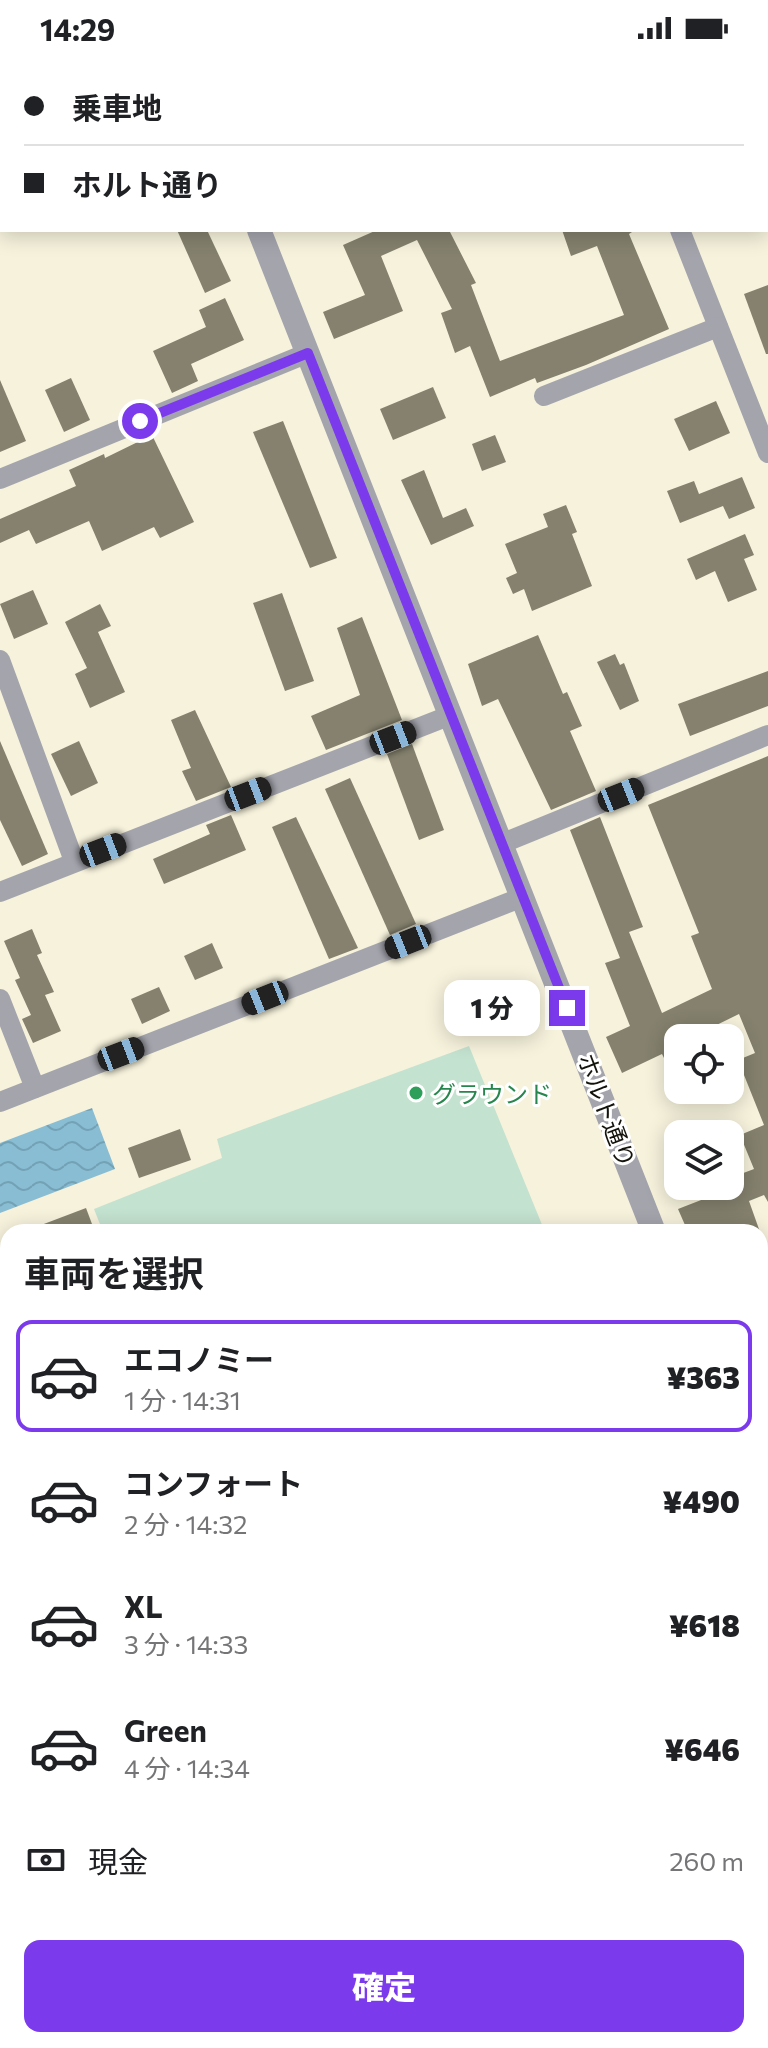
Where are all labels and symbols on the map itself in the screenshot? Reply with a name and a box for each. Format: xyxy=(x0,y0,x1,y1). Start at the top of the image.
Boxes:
route start xyxy=(122,403,158,439)
car xyxy=(366,718,420,758)
car xyxy=(221,774,275,814)
car xyxy=(594,775,648,815)
car xyxy=(76,830,130,870)
car xyxy=(381,922,435,962)
car xyxy=(238,978,292,1018)
callout: 1 分 xyxy=(443,980,539,1036)
route end xyxy=(549,990,585,1026)
car xyxy=(94,1034,148,1074)
street label: ホルト通り xyxy=(572,1049,642,1171)
place label: グラウンド xyxy=(432,1079,552,1108)
marker: グラウンド xyxy=(407,1084,425,1102)

